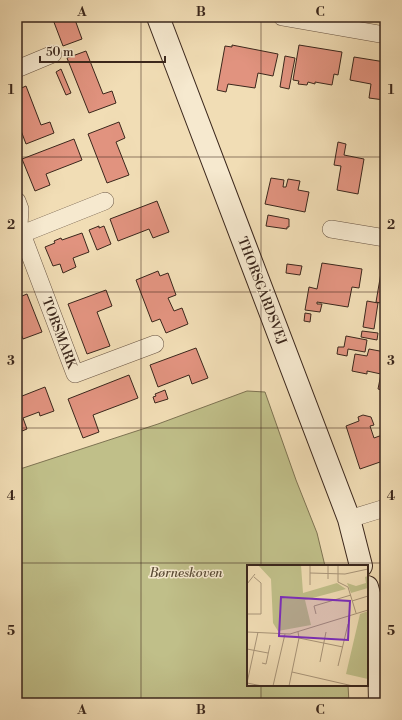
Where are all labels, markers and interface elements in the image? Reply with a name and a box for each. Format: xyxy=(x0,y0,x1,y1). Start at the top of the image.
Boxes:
text: A xyxy=(76,4,87,20)
text: B xyxy=(196,4,206,20)
text: C xyxy=(315,4,325,20)
scale bar xyxy=(40,38,165,64)
text: 50 m xyxy=(46,45,74,60)
text: 1 xyxy=(8,82,15,98)
text: 1 xyxy=(388,82,395,98)
text: 2 xyxy=(7,217,15,233)
text: 2 xyxy=(387,217,395,233)
street label: THORSGÅRDSVEJ xyxy=(234,234,291,347)
street label: TORSMARK xyxy=(38,295,80,372)
text: 3 xyxy=(7,353,15,369)
text: 3 xyxy=(387,353,395,369)
text: 4 xyxy=(7,488,16,504)
text: 4 xyxy=(387,488,396,504)
park label: Børneskoven xyxy=(149,565,223,581)
inset map xyxy=(247,565,368,686)
text: 5 xyxy=(7,623,15,639)
text: 5 xyxy=(387,623,395,639)
text: A xyxy=(76,702,87,718)
text: B xyxy=(196,702,206,718)
text: C xyxy=(315,702,325,718)

